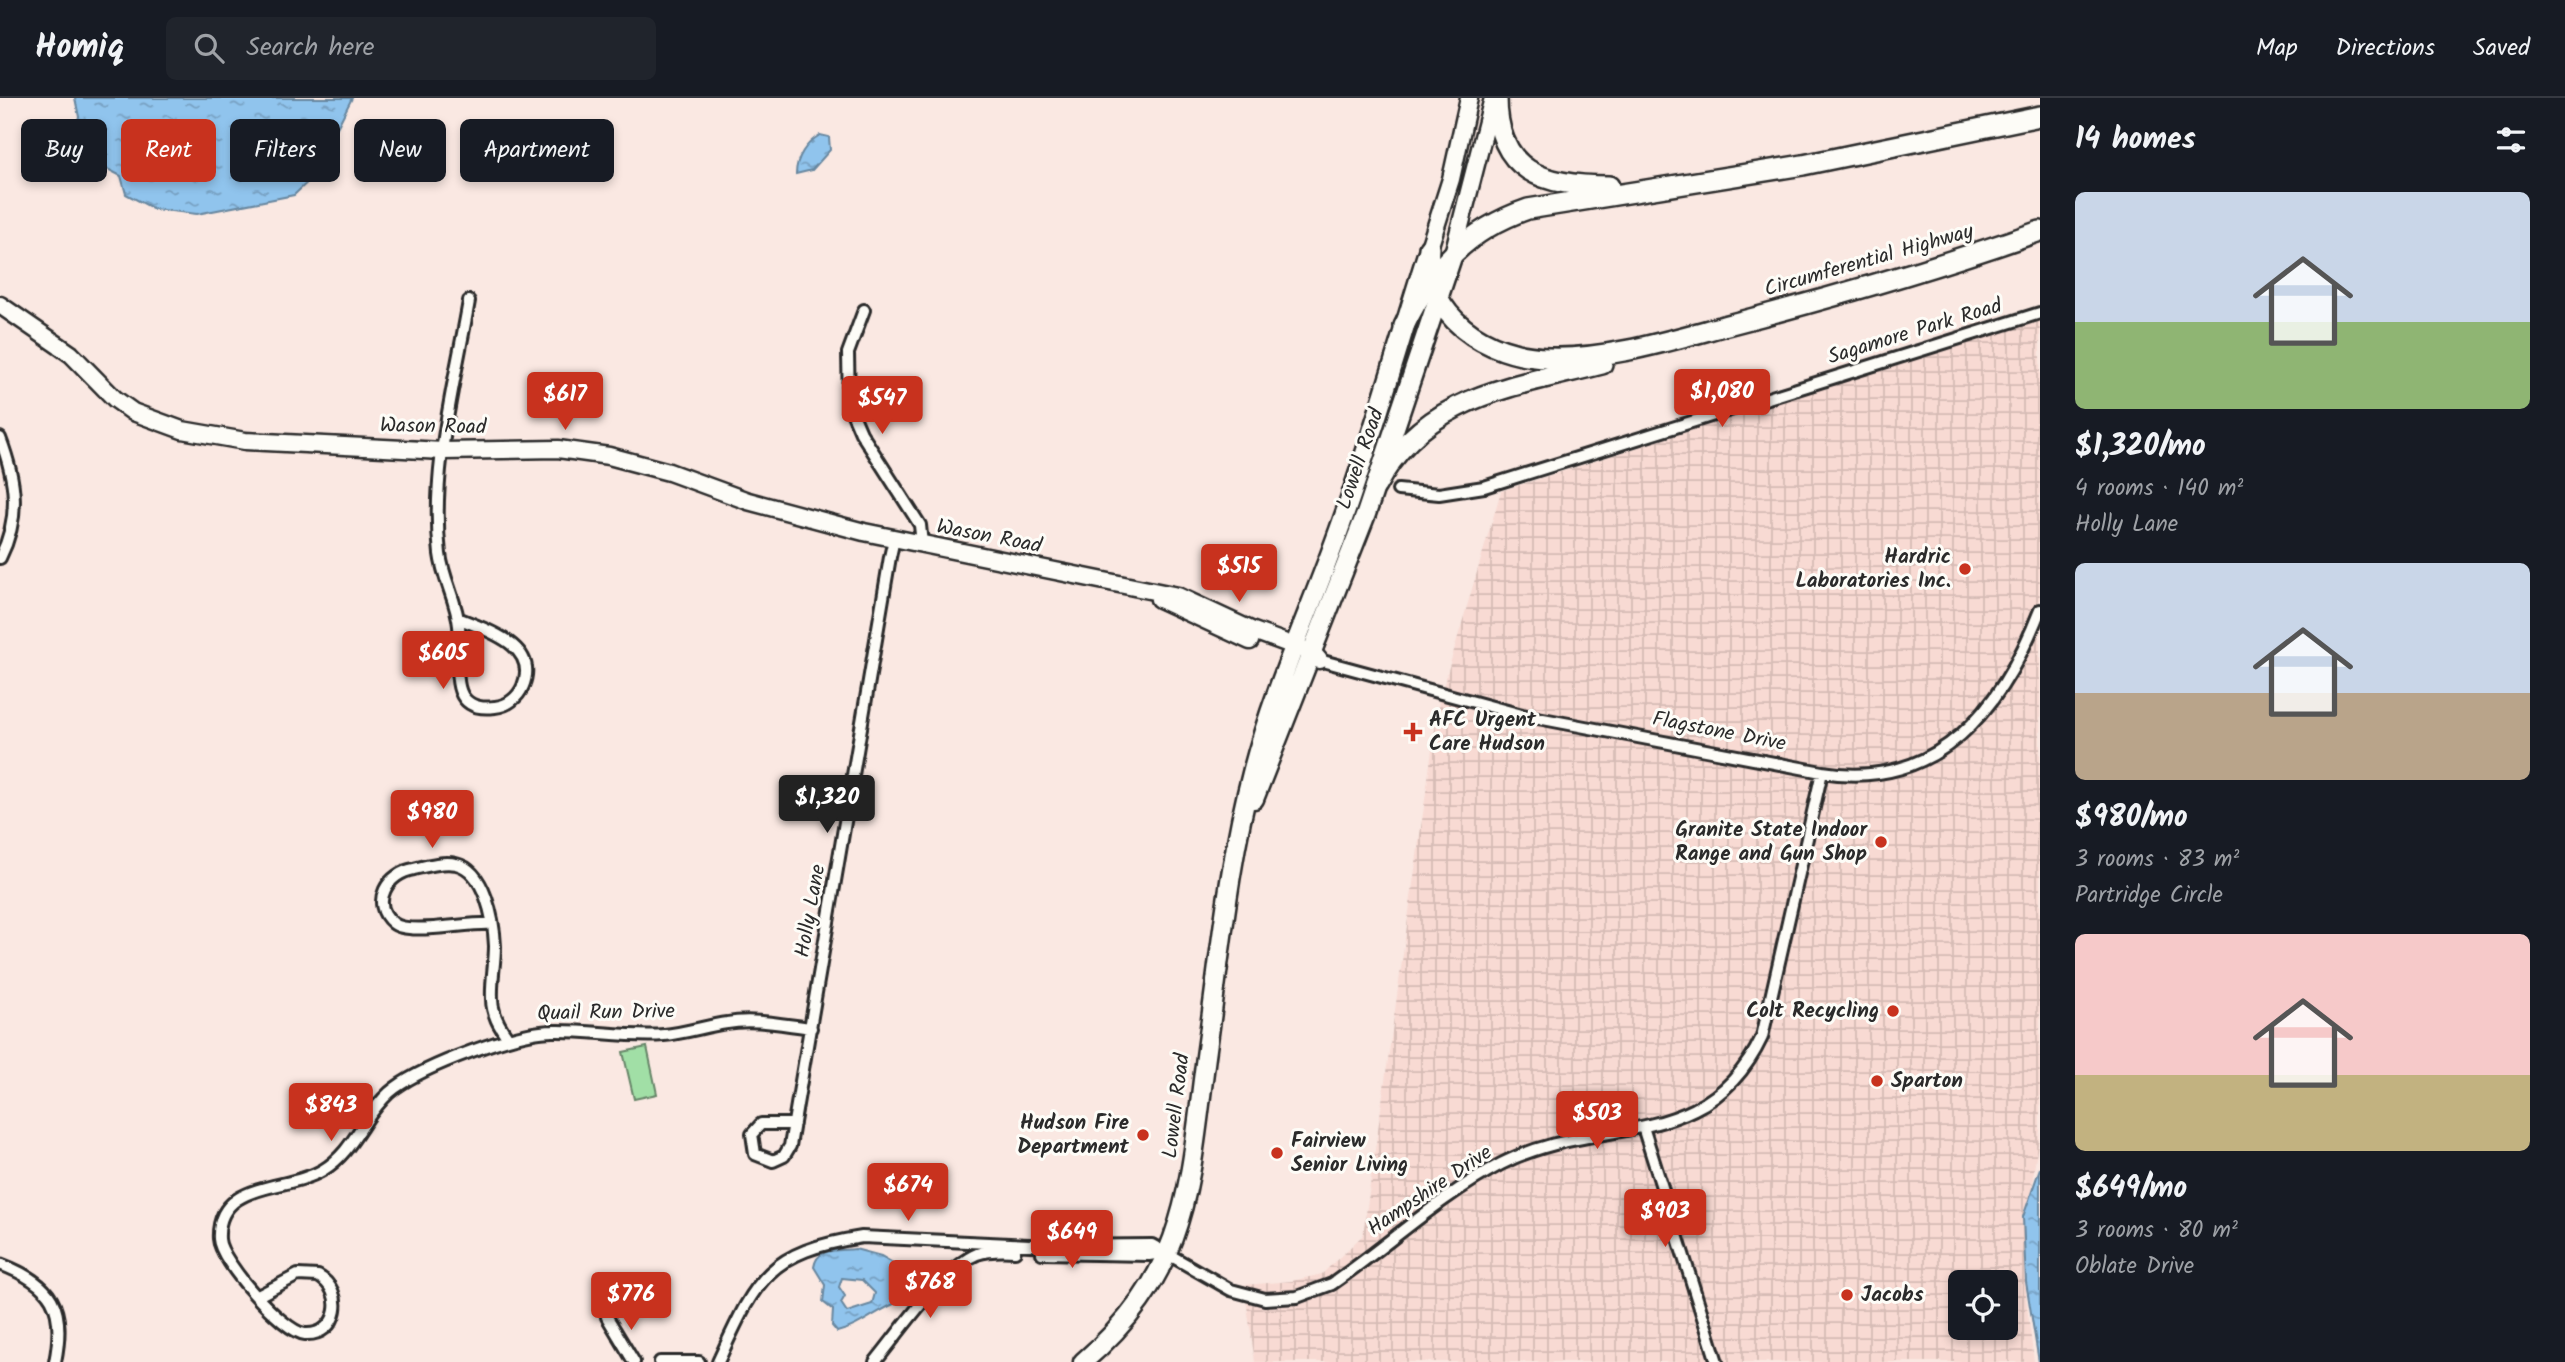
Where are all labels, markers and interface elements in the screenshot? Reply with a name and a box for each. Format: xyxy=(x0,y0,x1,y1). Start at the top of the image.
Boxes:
search box xyxy=(166,17,656,80)
text: Homiq xyxy=(35,22,124,75)
text: Search here xyxy=(246,27,374,69)
icon: search xyxy=(190,29,228,67)
text: Map xyxy=(2256,29,2298,68)
text: Directions xyxy=(2336,29,2435,68)
text: Saved xyxy=(2473,29,2530,68)
text: 14 homes xyxy=(2075,116,2196,164)
chip: Buy xyxy=(21,119,107,182)
chip: Rent xyxy=(121,119,216,182)
chip: Filters xyxy=(230,119,340,182)
chip: New xyxy=(354,119,446,182)
chip: Apartment xyxy=(460,119,614,182)
icon: filters xyxy=(2492,121,2530,159)
street label: Circumferential Highway xyxy=(1760,215,1978,307)
icon: home xyxy=(2240,238,2366,364)
street label: Sagamore Park Road xyxy=(1824,290,2007,374)
pin: $1,080 xyxy=(1665,370,1779,429)
pin: $617 xyxy=(524,372,606,432)
text: $1,080 xyxy=(1690,374,1754,410)
pin: $547 xyxy=(841,376,923,436)
text: $617 xyxy=(543,377,587,413)
text: $547 xyxy=(858,381,906,417)
street label: Lowell Road xyxy=(1328,403,1394,514)
street label: Wason Road xyxy=(379,410,487,444)
text: $1,320/mo xyxy=(2075,423,2206,471)
text: 4 rooms · 140 m² xyxy=(2075,471,2243,507)
text: Holly Lane xyxy=(2075,507,2178,543)
street label: Wason Road xyxy=(934,511,1045,563)
place label: Hardric Laboratories Inc. xyxy=(1795,541,1951,598)
pin: $515 xyxy=(1198,545,1280,604)
text: $515 xyxy=(1217,549,1261,585)
marker: Hardric Laboratories Inc. xyxy=(1957,561,1973,577)
icon: home xyxy=(2240,609,2366,735)
pin: $605 xyxy=(402,632,484,691)
text: $605 xyxy=(418,636,468,672)
street label: Flagstone Drive xyxy=(1649,703,1789,761)
place label: AFC Urgent Care Hudson xyxy=(1429,704,1545,761)
marker: AFC Urgent Care Hudson xyxy=(1403,722,1423,742)
pin: $1,320 xyxy=(770,776,884,835)
text: $1,320 xyxy=(795,780,859,816)
pin: $980 xyxy=(391,790,473,850)
text: $980/mo xyxy=(2075,794,2188,842)
text: $980 xyxy=(407,795,457,831)
place label: Granite State Indoor Range and Gun Shop xyxy=(1675,814,1868,871)
marker: Granite State Indoor Range and Gun Shop xyxy=(1873,834,1889,850)
text: 3 rooms · 83 m² xyxy=(2075,842,2239,878)
street label: Holly Lane xyxy=(787,861,836,960)
text: Partridge Circle xyxy=(2075,878,2223,914)
icon: home xyxy=(2240,980,2366,1106)
street label: Quail Run Drive xyxy=(537,995,676,1031)
place label: Colt Recycling xyxy=(1746,995,1879,1028)
marker: Colt Recycling xyxy=(1885,1003,1901,1019)
street label: Lowell Road xyxy=(1154,1051,1200,1160)
place label: Sparton xyxy=(1891,1065,1963,1098)
marker: Sparton xyxy=(1869,1073,1885,1089)
pin: $843 xyxy=(290,1084,372,1143)
text: $843 xyxy=(305,1088,357,1124)
pin: $503 xyxy=(1556,1091,1638,1151)
text: $503 xyxy=(1572,1096,1622,1132)
place label: Hudson Fire Department xyxy=(1017,1107,1130,1164)
place label: Fairview Senior Living xyxy=(1291,1125,1408,1182)
marker: Hudson Fire Department xyxy=(1135,1127,1151,1143)
street label: Hampshire Drive xyxy=(1361,1137,1500,1245)
marker: Fairview Senior Living xyxy=(1269,1145,1285,1161)
pin: $674 xyxy=(867,1164,949,1223)
text: $649/mo xyxy=(2075,1165,2187,1213)
text: $674 xyxy=(883,1168,933,1204)
pin: $903 xyxy=(1624,1190,1706,1249)
text: $903 xyxy=(1640,1194,1690,1230)
pin: $649 xyxy=(1031,1210,1113,1270)
text: 3 rooms · 80 m² xyxy=(2075,1213,2238,1249)
text: $649 xyxy=(1047,1215,1097,1251)
text: Oblate Drive xyxy=(2075,1249,2194,1285)
pin: $768 xyxy=(889,1260,971,1320)
text: $768 xyxy=(905,1265,955,1301)
map controls xyxy=(1948,1270,2018,1340)
button: locate xyxy=(1948,1270,2018,1340)
pin: $776 xyxy=(590,1272,672,1332)
text: $776 xyxy=(607,1277,655,1313)
place label: Jacobs xyxy=(1861,1279,1924,1312)
marker: Jacobs xyxy=(1839,1287,1855,1303)

